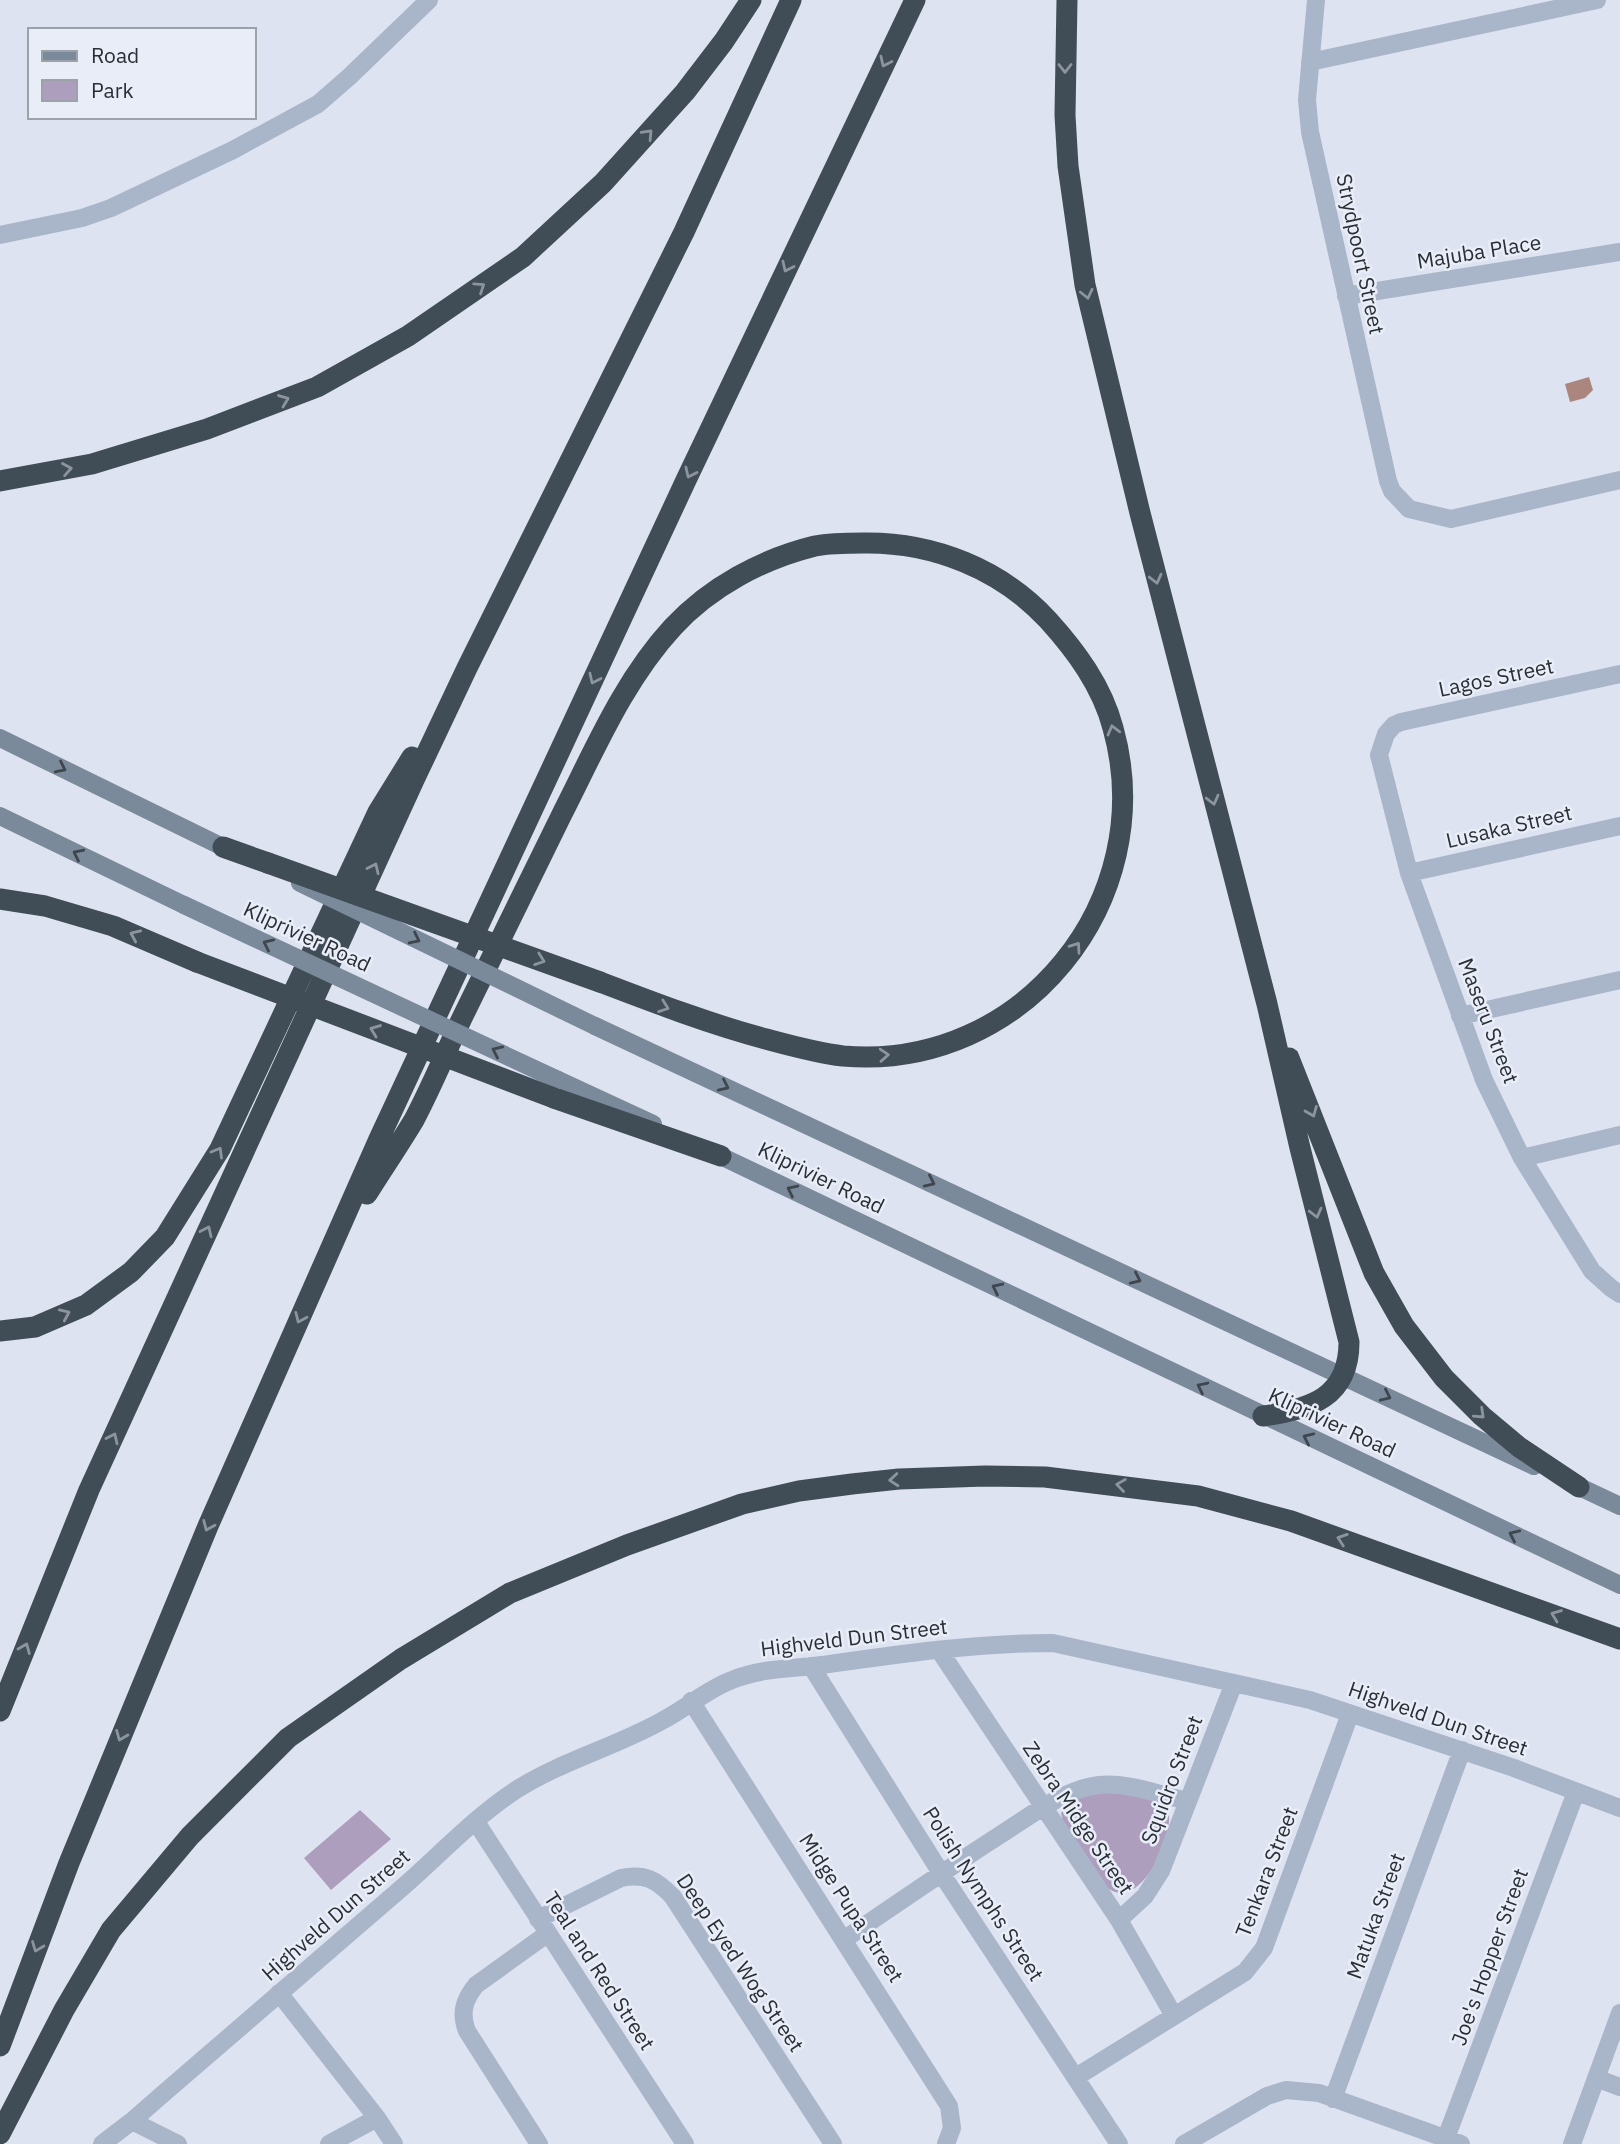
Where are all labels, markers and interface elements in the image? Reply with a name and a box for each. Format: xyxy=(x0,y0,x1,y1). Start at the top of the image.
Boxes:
legend xyxy=(28,28,256,119)
text: Road xyxy=(91,41,139,69)
one-way arrow xyxy=(879,55,893,67)
one-way arrow xyxy=(1057,63,1073,74)
text: Park xyxy=(91,76,134,104)
one-way arrow xyxy=(639,129,652,142)
street label: Strydpoort Street xyxy=(1330,171,1392,337)
street label: Majuba Place xyxy=(1415,227,1543,275)
one-way arrow xyxy=(782,260,796,272)
one-way arrow xyxy=(472,283,485,295)
one-way arrow xyxy=(1079,288,1094,300)
one-way arrow xyxy=(277,394,289,408)
one-way arrow xyxy=(61,462,73,477)
one-way arrow xyxy=(684,466,698,478)
one-way arrow xyxy=(1148,573,1163,585)
street label: Lagos Street xyxy=(1436,651,1556,703)
one-way arrow xyxy=(588,672,602,684)
one-way arrow xyxy=(1107,724,1121,736)
one-way arrow xyxy=(54,759,66,773)
one-way arrow xyxy=(1205,794,1219,806)
street label: Lusaka Street xyxy=(1443,798,1574,854)
one-way arrow xyxy=(73,848,85,862)
one-way arrow xyxy=(366,863,380,875)
street label: Kliprivier Road xyxy=(239,894,376,978)
one-way arrow xyxy=(130,929,142,943)
one-way arrow xyxy=(408,930,420,944)
one-way arrow xyxy=(263,938,275,952)
one-way arrow xyxy=(1068,942,1081,955)
one-way arrow xyxy=(534,952,546,966)
street label: Maseru Street xyxy=(1452,954,1526,1087)
one-way arrow xyxy=(657,998,669,1012)
one-way arrow xyxy=(370,1025,382,1039)
one-way arrow xyxy=(491,1045,504,1059)
one-way arrow xyxy=(879,1047,890,1062)
one-way arrow xyxy=(717,1078,729,1092)
one-way arrow xyxy=(1303,1105,1317,1117)
street label: Kliprivier Road xyxy=(754,1134,889,1220)
one-way arrow xyxy=(210,1146,223,1159)
one-way arrow xyxy=(923,1174,935,1188)
one-way arrow xyxy=(787,1184,799,1198)
one-way arrow xyxy=(1308,1207,1322,1219)
one-way arrow xyxy=(199,1226,213,1238)
one-way arrow xyxy=(1129,1270,1141,1284)
one-way arrow xyxy=(992,1282,1004,1296)
one-way arrow xyxy=(58,1308,70,1322)
one-way arrow xyxy=(294,1311,308,1323)
street label: Kliprivier Road xyxy=(1264,1380,1401,1464)
one-way arrow xyxy=(1197,1381,1209,1395)
one-way arrow xyxy=(1379,1387,1391,1401)
one-way arrow xyxy=(1472,1406,1485,1418)
one-way arrow xyxy=(1303,1432,1315,1446)
one-way arrow xyxy=(104,1433,118,1445)
one-way arrow xyxy=(889,1472,900,1487)
one-way arrow xyxy=(1115,1477,1127,1492)
one-way arrow xyxy=(202,1518,216,1531)
one-way arrow xyxy=(1509,1529,1521,1543)
one-way arrow xyxy=(1336,1533,1348,1547)
one-way arrow xyxy=(1551,1609,1563,1623)
street label: Highveld Dun Street xyxy=(759,1612,949,1662)
one-way arrow xyxy=(17,1643,31,1655)
street label: Highveld Dun Street xyxy=(1345,1674,1532,1762)
street label: Squidro Street xyxy=(1134,1711,1208,1848)
one-way arrow xyxy=(115,1728,129,1741)
street label: Zebra Midge Street xyxy=(1017,1735,1141,1900)
street label: Polish Nymphs Street xyxy=(917,1801,1051,1986)
street label: Tenkara Street xyxy=(1228,1802,1304,1941)
street label: Midge Pupa Street xyxy=(793,1827,911,1987)
street label: Highveld Dun Street xyxy=(255,1842,415,1986)
street label: Matuka Street xyxy=(1339,1849,1411,1983)
street label: Joe's Hopper Street xyxy=(1444,1864,1534,2049)
street label: Deep Eyed Wog Street xyxy=(671,1868,811,2057)
street label: Teal and Red Street xyxy=(538,1886,662,2055)
one-way arrow xyxy=(31,1941,45,1953)

